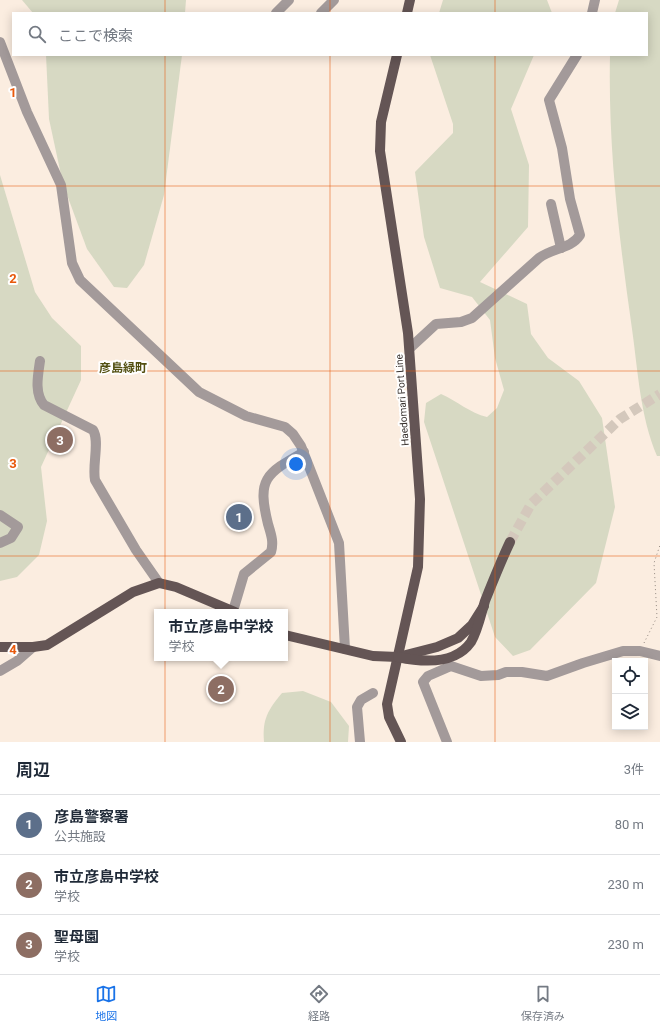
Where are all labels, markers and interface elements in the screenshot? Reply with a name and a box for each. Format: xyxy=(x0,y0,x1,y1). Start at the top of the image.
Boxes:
search box xyxy=(12,12,648,56)
icon: search xyxy=(26,23,48,45)
text: ここで検索 xyxy=(58,27,133,45)
text: 1 xyxy=(9,85,17,100)
text: 2 xyxy=(9,271,17,286)
street label: Haedomari Port Line xyxy=(393,354,411,446)
district label: 彦島緑町 xyxy=(99,361,147,375)
pin: 3 xyxy=(47,425,73,455)
your location xyxy=(286,454,306,474)
text: 3 xyxy=(9,456,17,471)
pin: 1 xyxy=(226,502,252,532)
popup xyxy=(154,609,288,661)
text: 市立彦島中学校 xyxy=(168,618,274,636)
text: 学校 xyxy=(168,639,195,654)
text: 4 xyxy=(9,642,17,657)
map controls xyxy=(612,658,648,730)
button: locate xyxy=(612,658,648,694)
pin: 2 xyxy=(208,674,234,704)
button: layers xyxy=(612,694,648,730)
text: 周辺 xyxy=(16,760,50,780)
text: 3件 xyxy=(624,762,644,777)
text: 彦島警察署 xyxy=(54,808,129,826)
text: 1 xyxy=(25,817,33,832)
text: 80 m xyxy=(615,817,644,832)
text: 公共施設 xyxy=(54,829,106,844)
text: 市立彦島中学校 xyxy=(54,868,159,886)
text: 2 xyxy=(25,877,33,892)
text: 230 m xyxy=(607,877,644,892)
text: 学校 xyxy=(54,889,80,904)
text: 聖母園 xyxy=(54,928,99,946)
text: 3 xyxy=(25,937,33,952)
text: 230 m xyxy=(607,937,644,952)
text: 学校 xyxy=(54,949,80,964)
tab: 地図 xyxy=(95,983,117,1023)
tab: 経路 xyxy=(308,983,330,1023)
tab: 保存済み xyxy=(521,983,565,1023)

